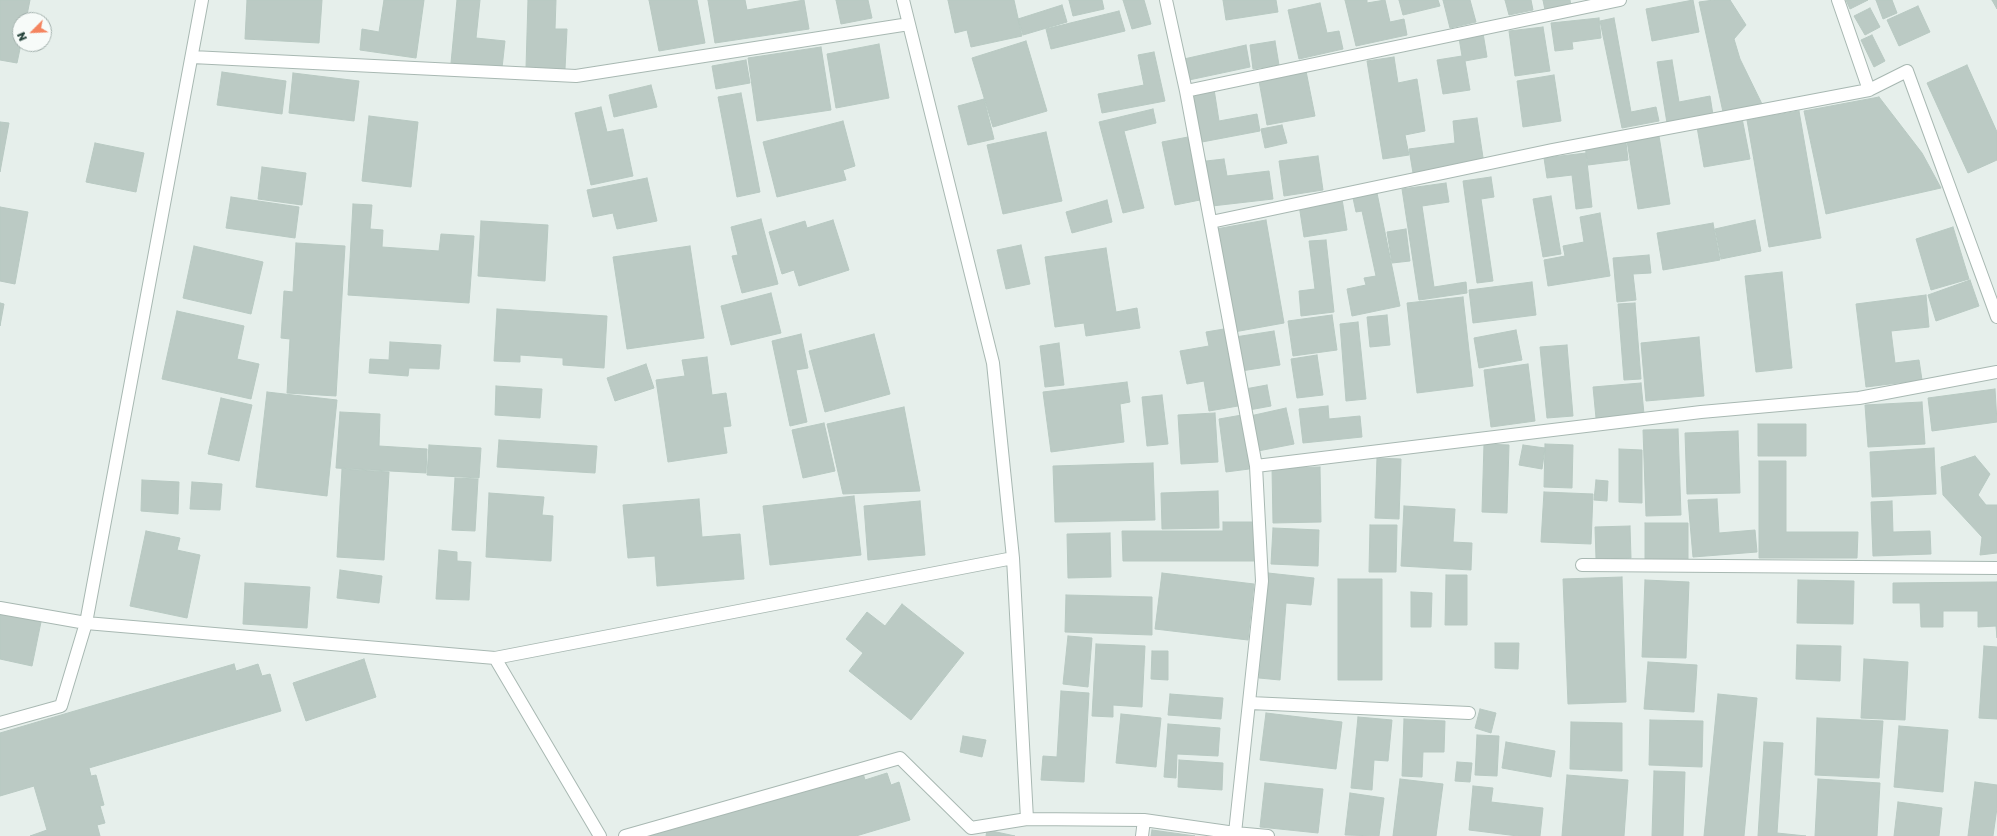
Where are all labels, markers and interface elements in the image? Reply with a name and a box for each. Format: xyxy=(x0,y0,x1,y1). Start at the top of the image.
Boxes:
north arrow xyxy=(12,12,52,52)
text: N xyxy=(14,30,29,43)

